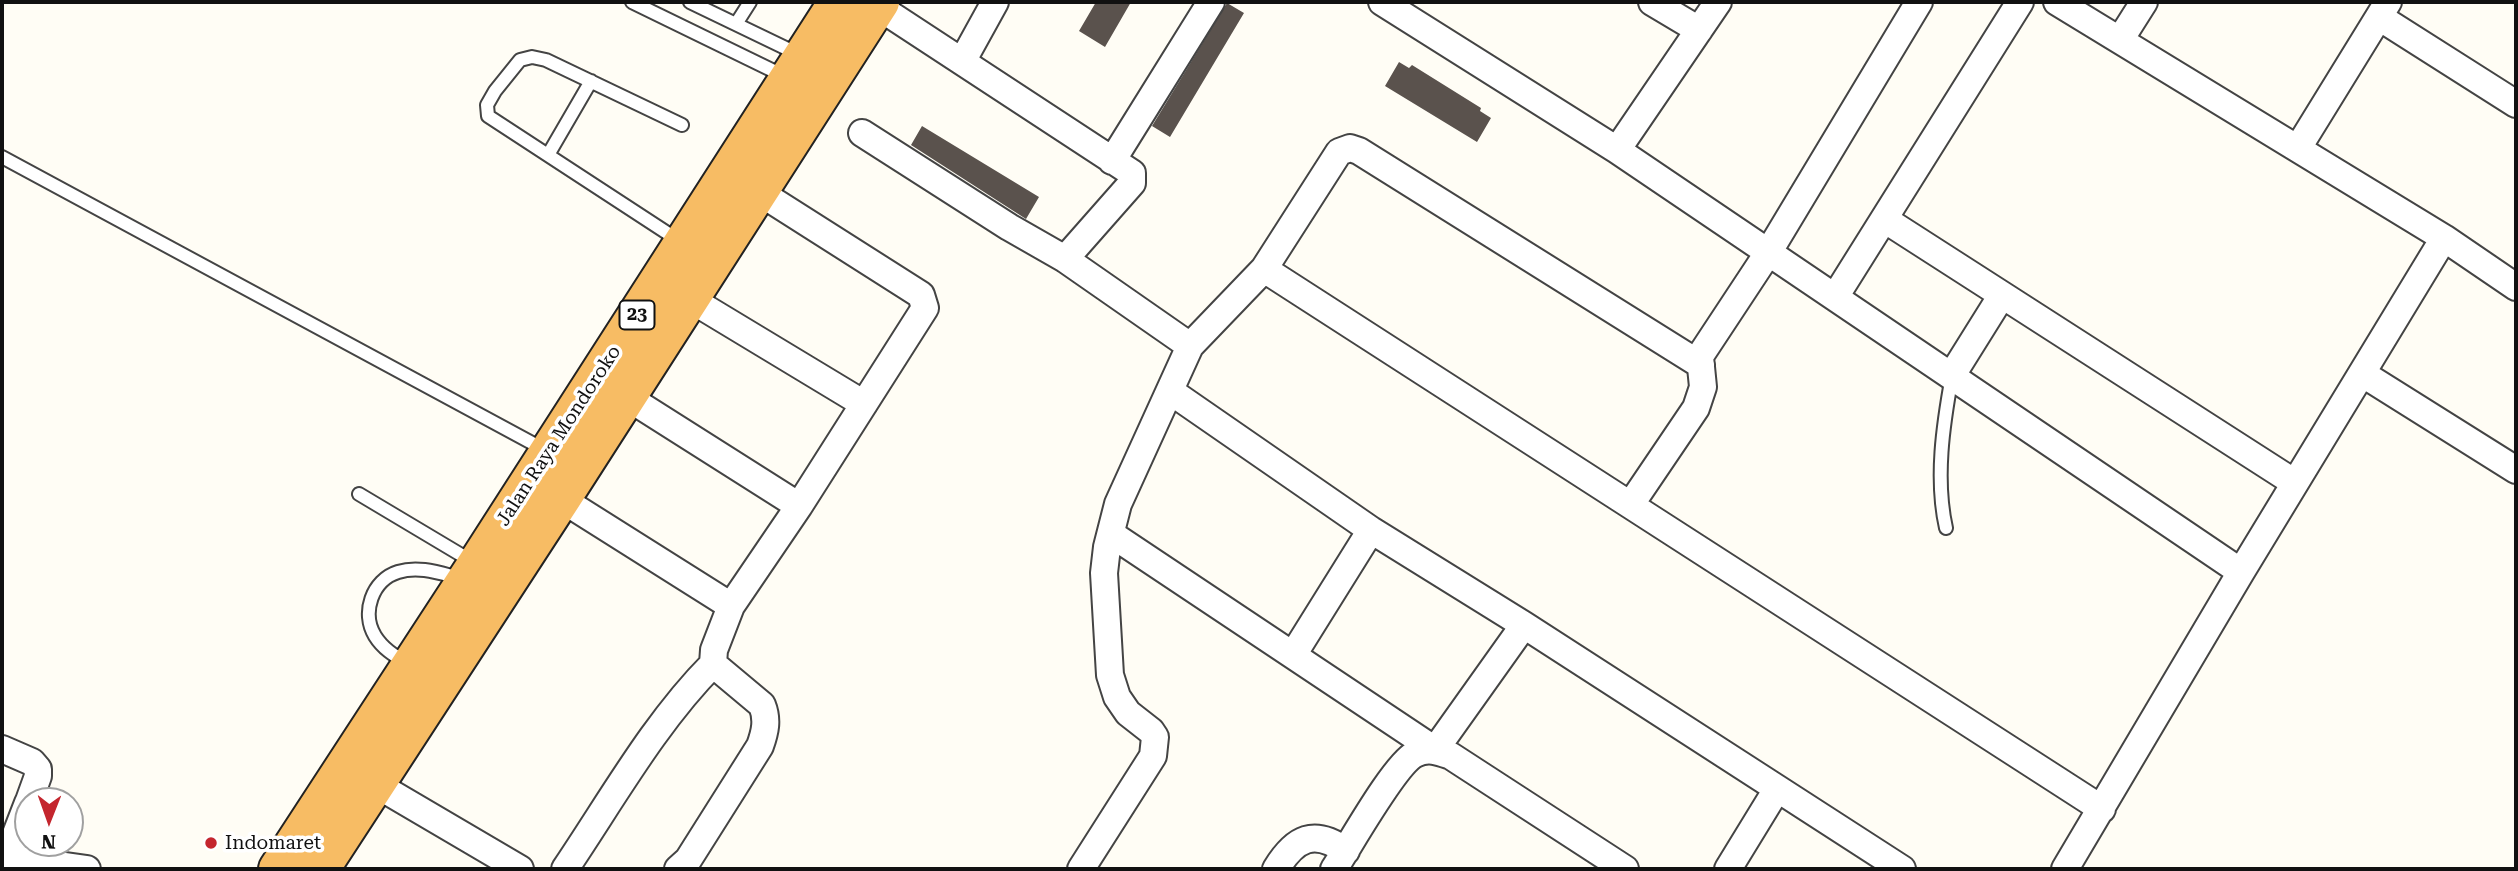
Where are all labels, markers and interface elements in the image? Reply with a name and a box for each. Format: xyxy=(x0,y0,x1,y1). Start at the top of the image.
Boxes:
road number: 23 xyxy=(620,300,654,330)
street label: Jalan Raya Mondoroko xyxy=(492,341,626,531)
north arrow xyxy=(14,787,84,857)
text: N xyxy=(41,830,56,853)
place label: Indomaret xyxy=(225,832,321,854)
marker: Indomaret xyxy=(203,835,219,851)

